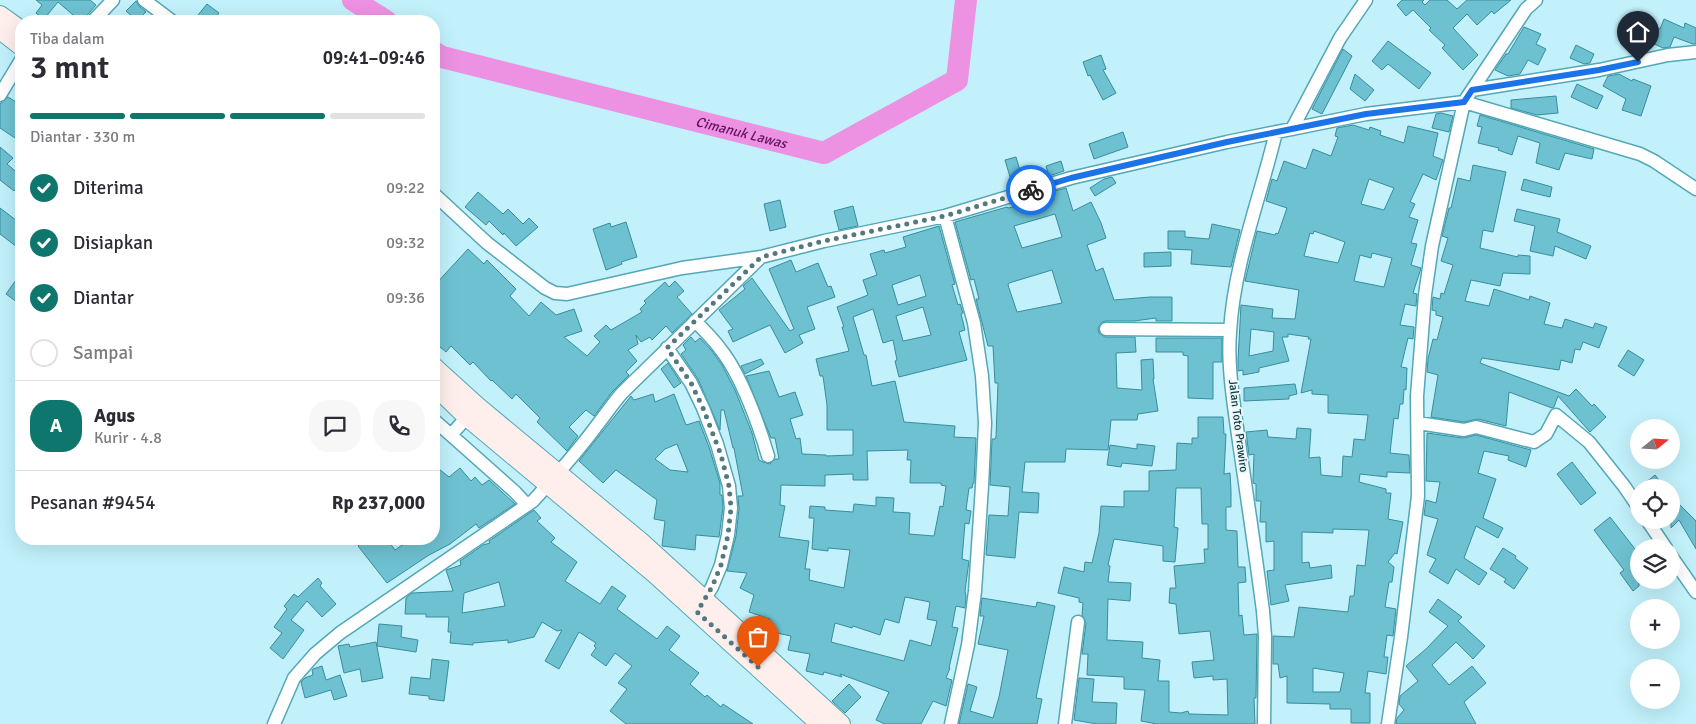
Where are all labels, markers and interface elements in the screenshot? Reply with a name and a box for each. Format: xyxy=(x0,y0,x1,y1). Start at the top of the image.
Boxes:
pin xyxy=(1617,11,1659,62)
icon: home xyxy=(1624,18,1652,46)
text: Tiba dalam xyxy=(30,29,104,49)
text: 09:41–09:46 xyxy=(323,46,425,70)
text: 3 mnt xyxy=(30,48,109,87)
water label: Cimanuk Lawas xyxy=(694,113,790,152)
text: Diantar · 330 m xyxy=(30,127,135,147)
courier xyxy=(1006,165,1056,215)
icon: check xyxy=(30,174,58,202)
text: Diterima xyxy=(73,176,144,200)
icon: bike xyxy=(1017,176,1045,204)
text: 09:22 xyxy=(386,178,425,198)
icon: check xyxy=(30,229,58,257)
text: Disiapkan xyxy=(73,231,153,255)
text: 09:32 xyxy=(386,233,425,253)
icon: check xyxy=(30,284,58,312)
text: Diantar xyxy=(73,286,134,310)
text: 09:36 xyxy=(386,288,425,308)
text: Sampai xyxy=(73,341,133,365)
street label: Jalan Toto Prawiro xyxy=(1225,379,1251,473)
button: chat xyxy=(309,400,361,452)
button: phone xyxy=(373,400,425,452)
text: Agus xyxy=(94,404,135,428)
text: A xyxy=(50,414,62,438)
north arrow xyxy=(1630,419,1680,469)
map controls xyxy=(1630,419,1680,709)
text: Kurir · 4.8 xyxy=(94,428,162,448)
button: locate xyxy=(1630,479,1680,529)
text: Pesanan #9454 xyxy=(30,491,156,515)
text: Rp 237,000 xyxy=(332,491,425,515)
button: layers xyxy=(1630,539,1680,589)
button: + xyxy=(1630,599,1680,649)
pin xyxy=(737,616,779,667)
icon: bag xyxy=(744,623,772,651)
button: − xyxy=(1630,659,1680,709)

